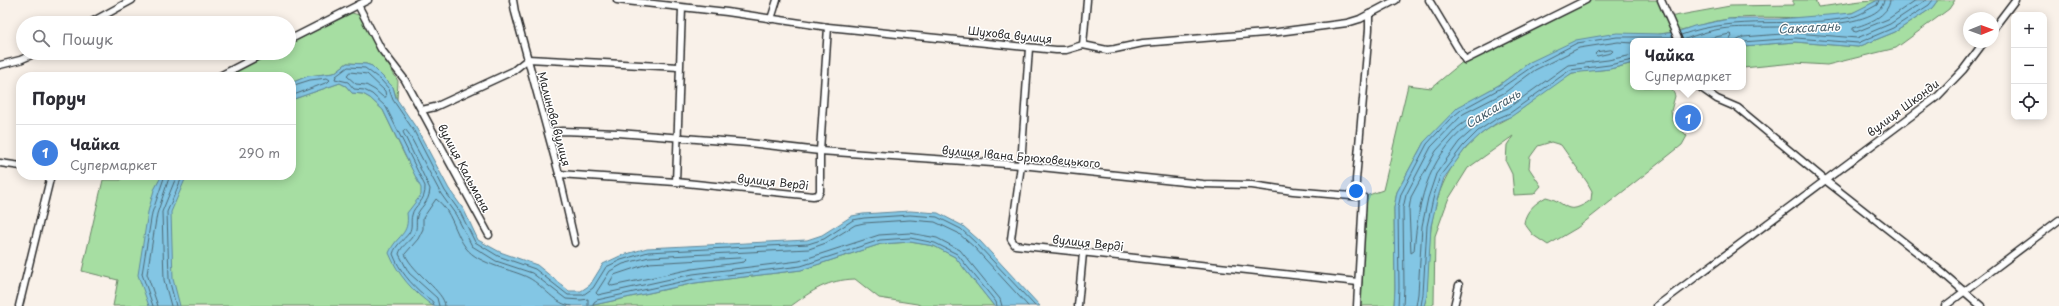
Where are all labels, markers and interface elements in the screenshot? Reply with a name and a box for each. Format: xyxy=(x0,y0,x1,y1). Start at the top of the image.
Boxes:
north arrow xyxy=(1963,12,1999,48)
map controls xyxy=(2011,12,2047,120)
button: + xyxy=(2011,12,2047,48)
search box xyxy=(16,16,296,60)
water label: Саксагань xyxy=(1778,16,1841,38)
street label: Шухова вулиця xyxy=(967,22,1053,47)
icon: search xyxy=(30,27,52,49)
text: Пошук xyxy=(62,27,113,50)
popup xyxy=(1630,38,1746,90)
text: Чайка xyxy=(1645,43,1695,66)
button: − xyxy=(2011,48,2047,84)
text: Супермаркет xyxy=(1645,66,1731,85)
street label: Малинова вулиця xyxy=(534,70,575,168)
street label: вулиця Шконди xyxy=(1863,75,1942,140)
water label: Саксагань xyxy=(1461,84,1524,132)
button: locate xyxy=(2011,84,2047,120)
text: Поруч xyxy=(32,85,86,111)
pin: 1 xyxy=(1675,103,1701,133)
street label: вулиця Кальмана xyxy=(434,121,495,215)
text: Чайка xyxy=(70,132,120,155)
street label: вулиця Івана Брюховецького xyxy=(941,141,1101,172)
text: 1 xyxy=(42,143,48,162)
text: 290 m xyxy=(239,143,280,162)
text: Супермаркет xyxy=(70,155,157,174)
street label: вулиця Верді xyxy=(737,169,810,194)
your location xyxy=(1346,181,1366,201)
street label: вулиця Верді xyxy=(1052,230,1125,255)

